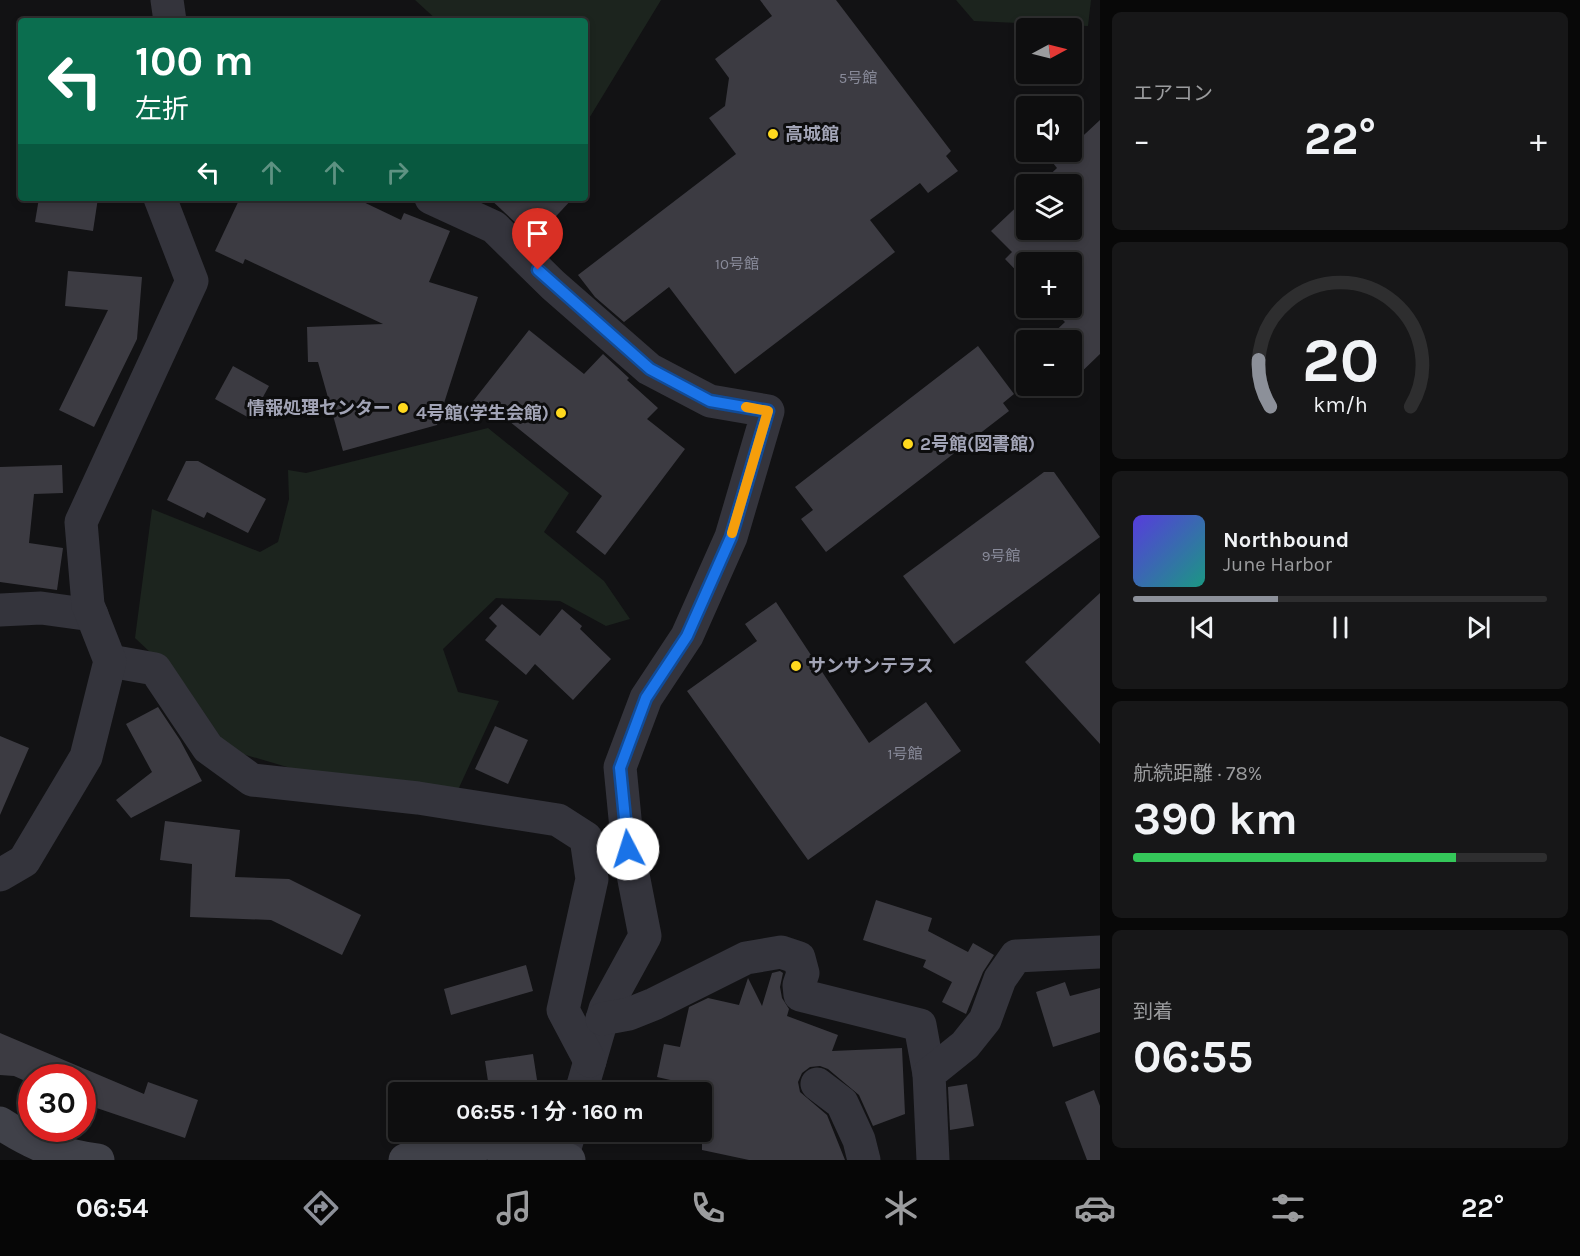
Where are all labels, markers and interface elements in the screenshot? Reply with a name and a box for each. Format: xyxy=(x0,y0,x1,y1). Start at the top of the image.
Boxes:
north arrow xyxy=(1016,18,1082,84)
map controls xyxy=(1016,18,1082,396)
text: 100 m xyxy=(135,36,254,86)
icon: left xyxy=(36,42,114,120)
house number: 5号館 xyxy=(839,69,877,87)
text: エアコン xyxy=(1133,82,1213,105)
text: 左折 xyxy=(135,93,189,125)
button: sound xyxy=(1016,96,1082,162)
text: 22° xyxy=(1304,113,1376,165)
text: − xyxy=(1133,121,1150,159)
text: + xyxy=(1530,121,1547,159)
place label: 高城館 xyxy=(785,123,839,145)
marker: 高城館 xyxy=(766,127,780,141)
icon: left xyxy=(192,156,225,189)
icon: ahead xyxy=(255,156,288,189)
icon: ahead xyxy=(318,156,351,189)
icon: right xyxy=(381,156,414,189)
button: layers xyxy=(1016,174,1082,240)
pin xyxy=(512,208,563,270)
icon: arrive xyxy=(521,217,554,250)
button: + xyxy=(1016,252,1082,318)
house number: 10号館 xyxy=(715,255,759,273)
text: 20 xyxy=(1301,325,1379,398)
button: − xyxy=(1016,330,1082,396)
text: km/h xyxy=(1313,393,1367,418)
place label: 情報処理センター xyxy=(247,397,391,419)
marker: 情報処理センター xyxy=(396,401,410,415)
place label: 4号館(学生会館) xyxy=(416,402,549,424)
marker: 4号館(学生会館) xyxy=(554,406,568,420)
place label: 2号館(図書館) xyxy=(920,433,1035,455)
marker: 2号館(図書館) xyxy=(901,437,915,451)
text: Northbound xyxy=(1223,527,1349,553)
house number: 9号館 xyxy=(982,547,1020,565)
text: June Harbor xyxy=(1223,553,1332,576)
icon: previous xyxy=(1186,611,1219,644)
icon: pause xyxy=(1324,611,1357,644)
icon: next xyxy=(1462,611,1495,644)
place label: サンサンテラス xyxy=(808,655,934,677)
marker: サンサンテラス xyxy=(789,659,803,673)
house number: 1号館 xyxy=(888,745,922,763)
text: 航続距離 · 78% xyxy=(1133,762,1262,785)
text: 390 km xyxy=(1133,793,1298,845)
position arrow xyxy=(596,817,660,881)
text: 到着 xyxy=(1133,1000,1173,1023)
text: 06:55 xyxy=(1133,1031,1253,1083)
speed limit sign: 30 xyxy=(18,1064,96,1142)
text: 06:55 · 1 分 · 160 m xyxy=(456,1099,644,1125)
icon: directions xyxy=(300,1187,342,1229)
icon: music xyxy=(493,1187,535,1229)
icon: phone xyxy=(687,1187,729,1229)
icon: climate xyxy=(880,1187,922,1229)
icon: car xyxy=(1074,1187,1116,1229)
icon: filters xyxy=(1267,1187,1309,1229)
text: 06:54 xyxy=(76,1192,148,1224)
text: 22° xyxy=(1461,1192,1504,1224)

